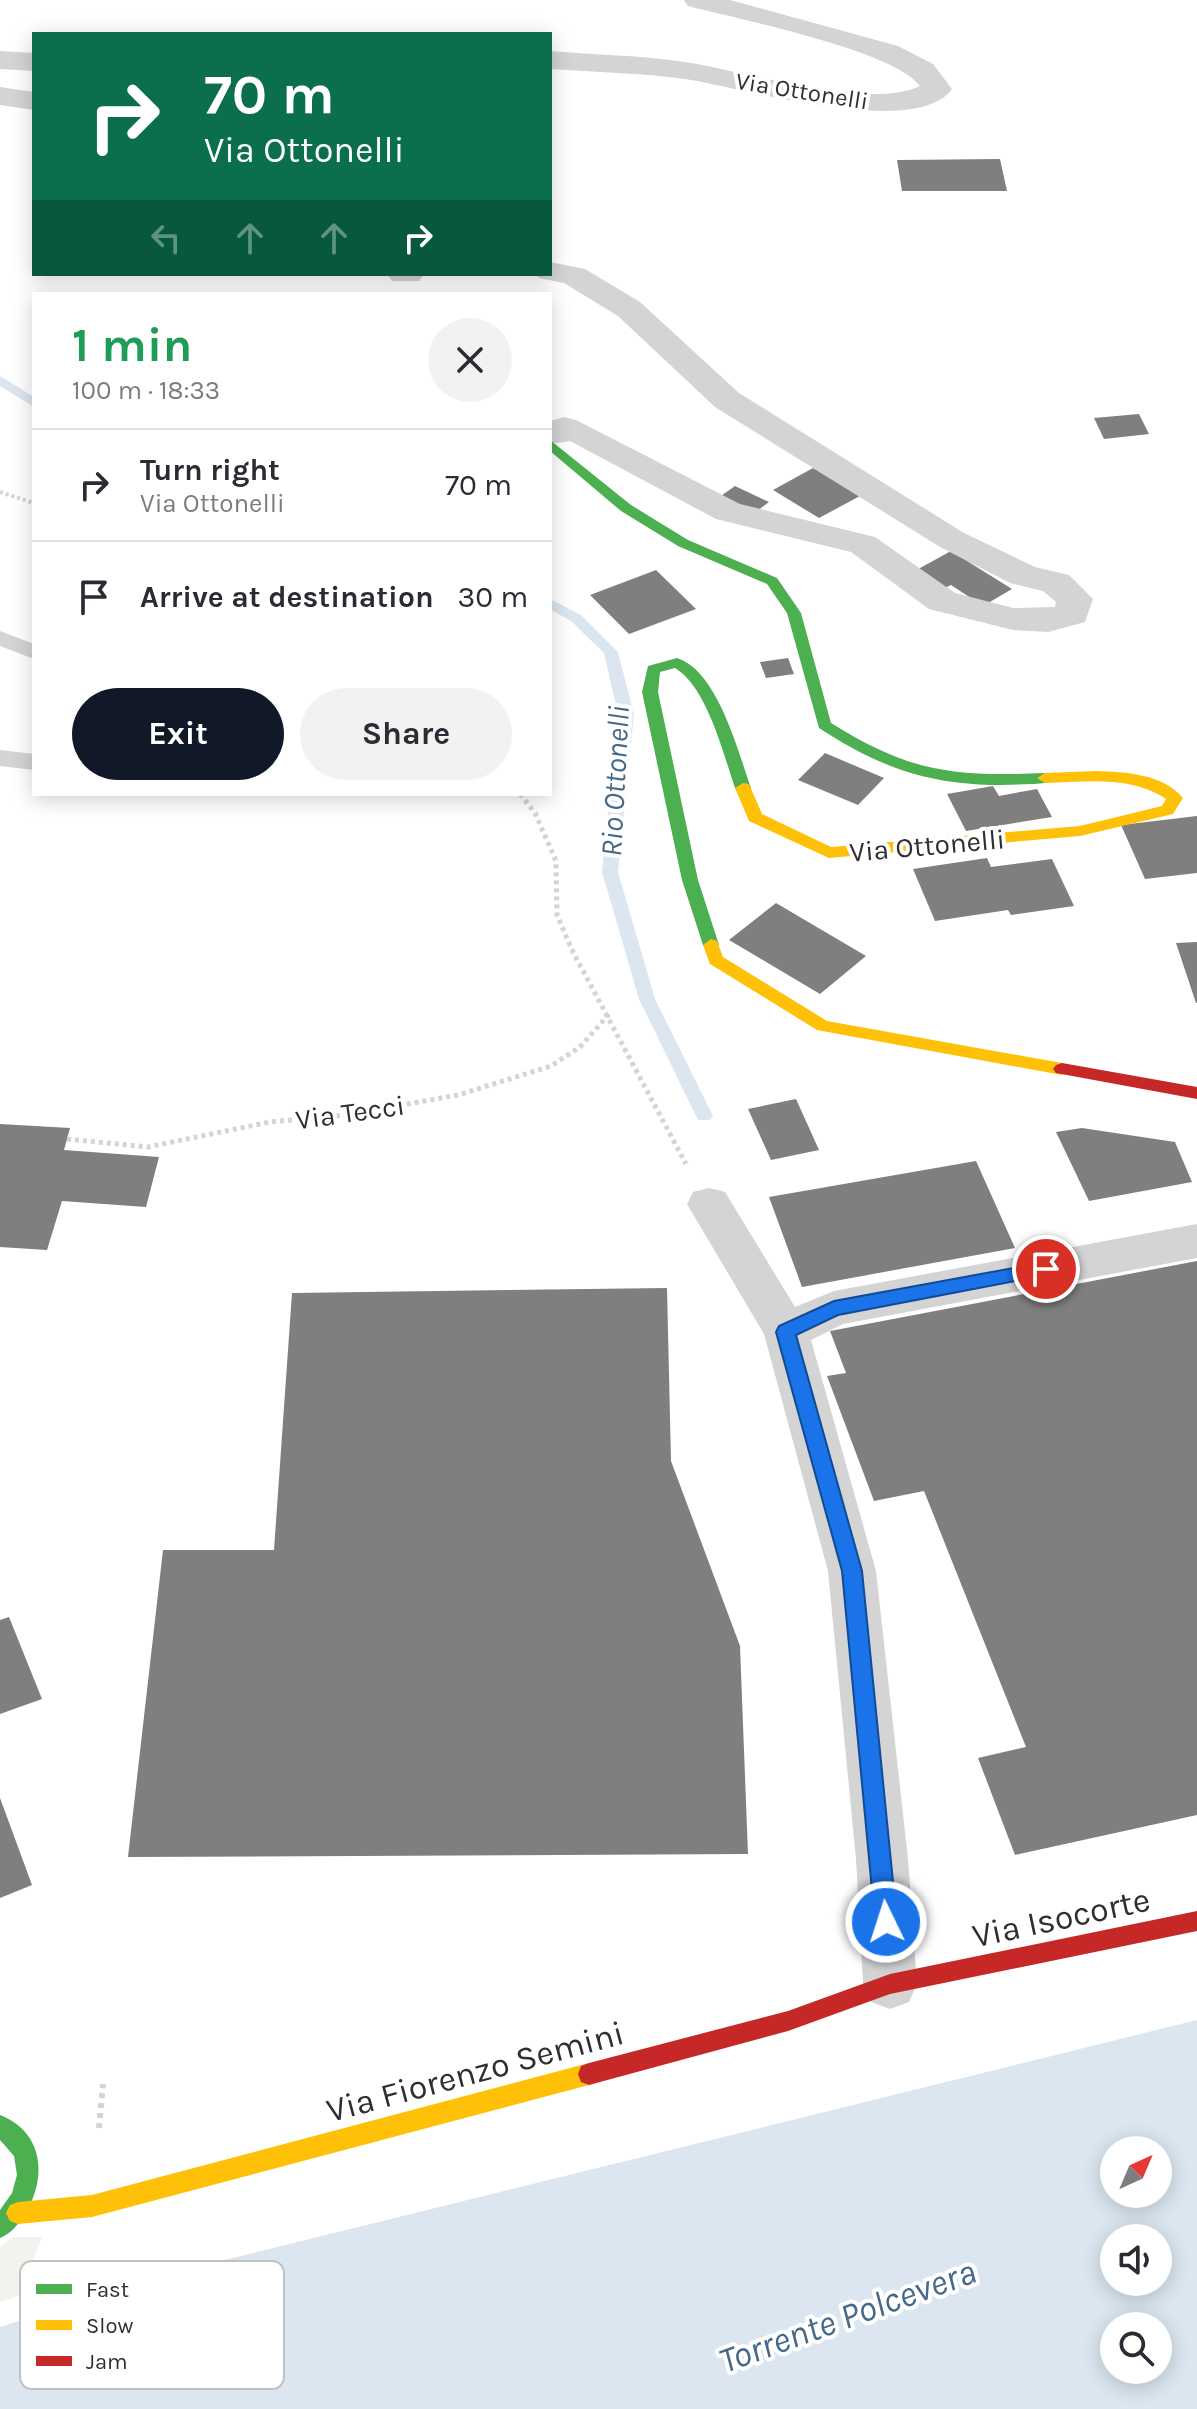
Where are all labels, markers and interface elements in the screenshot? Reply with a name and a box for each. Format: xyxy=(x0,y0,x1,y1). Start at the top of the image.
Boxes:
text: 70 m xyxy=(204,62,335,127)
icon: right xyxy=(72,64,176,168)
street label: Via Ottonelli xyxy=(734,67,870,115)
text: Via Ottonelli xyxy=(204,129,404,171)
icon: left xyxy=(144,216,188,260)
icon: ahead xyxy=(228,216,272,260)
icon: ahead xyxy=(312,216,356,260)
icon: right xyxy=(396,216,440,260)
text: 1 min xyxy=(72,317,192,373)
button: close xyxy=(428,318,512,402)
text: 100 m · 18:33 xyxy=(72,375,220,406)
text: Turn right xyxy=(140,452,280,488)
icon: right xyxy=(72,463,116,507)
text: 70 m xyxy=(445,467,512,503)
text: Via Ottonelli xyxy=(140,488,285,519)
icon: arrive xyxy=(72,575,116,619)
text: Arrive at destination xyxy=(140,579,434,615)
text: 30 m xyxy=(458,579,528,615)
button: Exit xyxy=(72,688,284,780)
button: Share xyxy=(300,688,512,780)
water label: Rio Ottonelli xyxy=(593,704,637,858)
street label: Via Ottonelli xyxy=(848,822,1006,869)
street label: Via Tecci xyxy=(293,1089,407,1136)
pin xyxy=(1012,1235,1080,1303)
icon: arrive xyxy=(1024,1247,1068,1291)
position arrow xyxy=(844,1880,928,1964)
street label: Via Isocorte xyxy=(969,1880,1154,1956)
street label: Via Fiorenzo Semini xyxy=(322,2013,628,2131)
north arrow xyxy=(1100,2136,1172,2208)
map controls xyxy=(1100,2136,1172,2384)
button: sound xyxy=(1100,2224,1172,2296)
water label: Torrente Polcevera xyxy=(713,2250,982,2382)
legend xyxy=(20,2261,284,2389)
text: Fast xyxy=(86,2277,129,2303)
button: search xyxy=(1100,2312,1172,2384)
text: Slow xyxy=(86,2313,133,2339)
text: Jam xyxy=(86,2349,128,2375)

